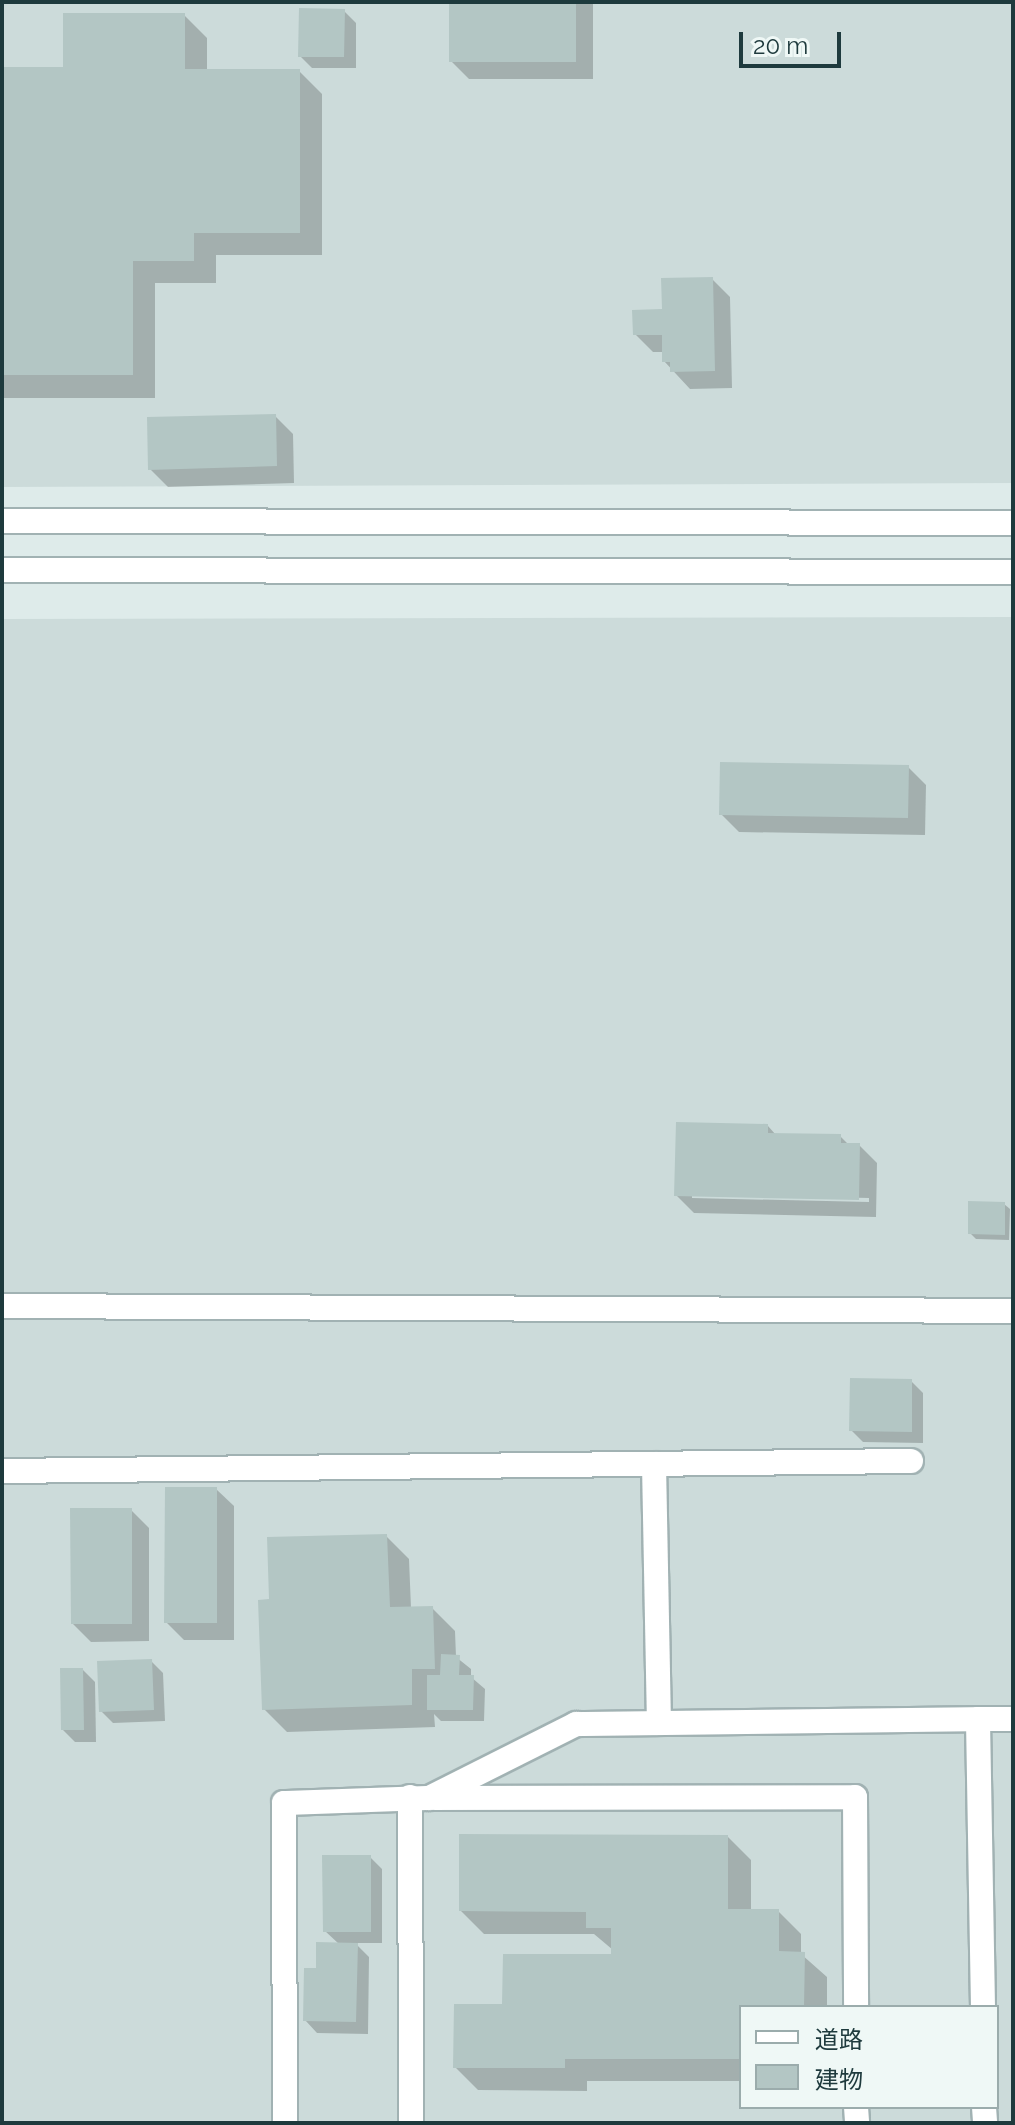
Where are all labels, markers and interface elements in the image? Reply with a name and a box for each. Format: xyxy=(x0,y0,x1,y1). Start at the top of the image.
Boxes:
scale bar xyxy=(743,16,845,66)
text: 20 m xyxy=(753,31,808,60)
legend xyxy=(739,2005,999,2109)
text: 道路 xyxy=(815,2025,863,2054)
text: 建物 xyxy=(815,2065,863,2094)

